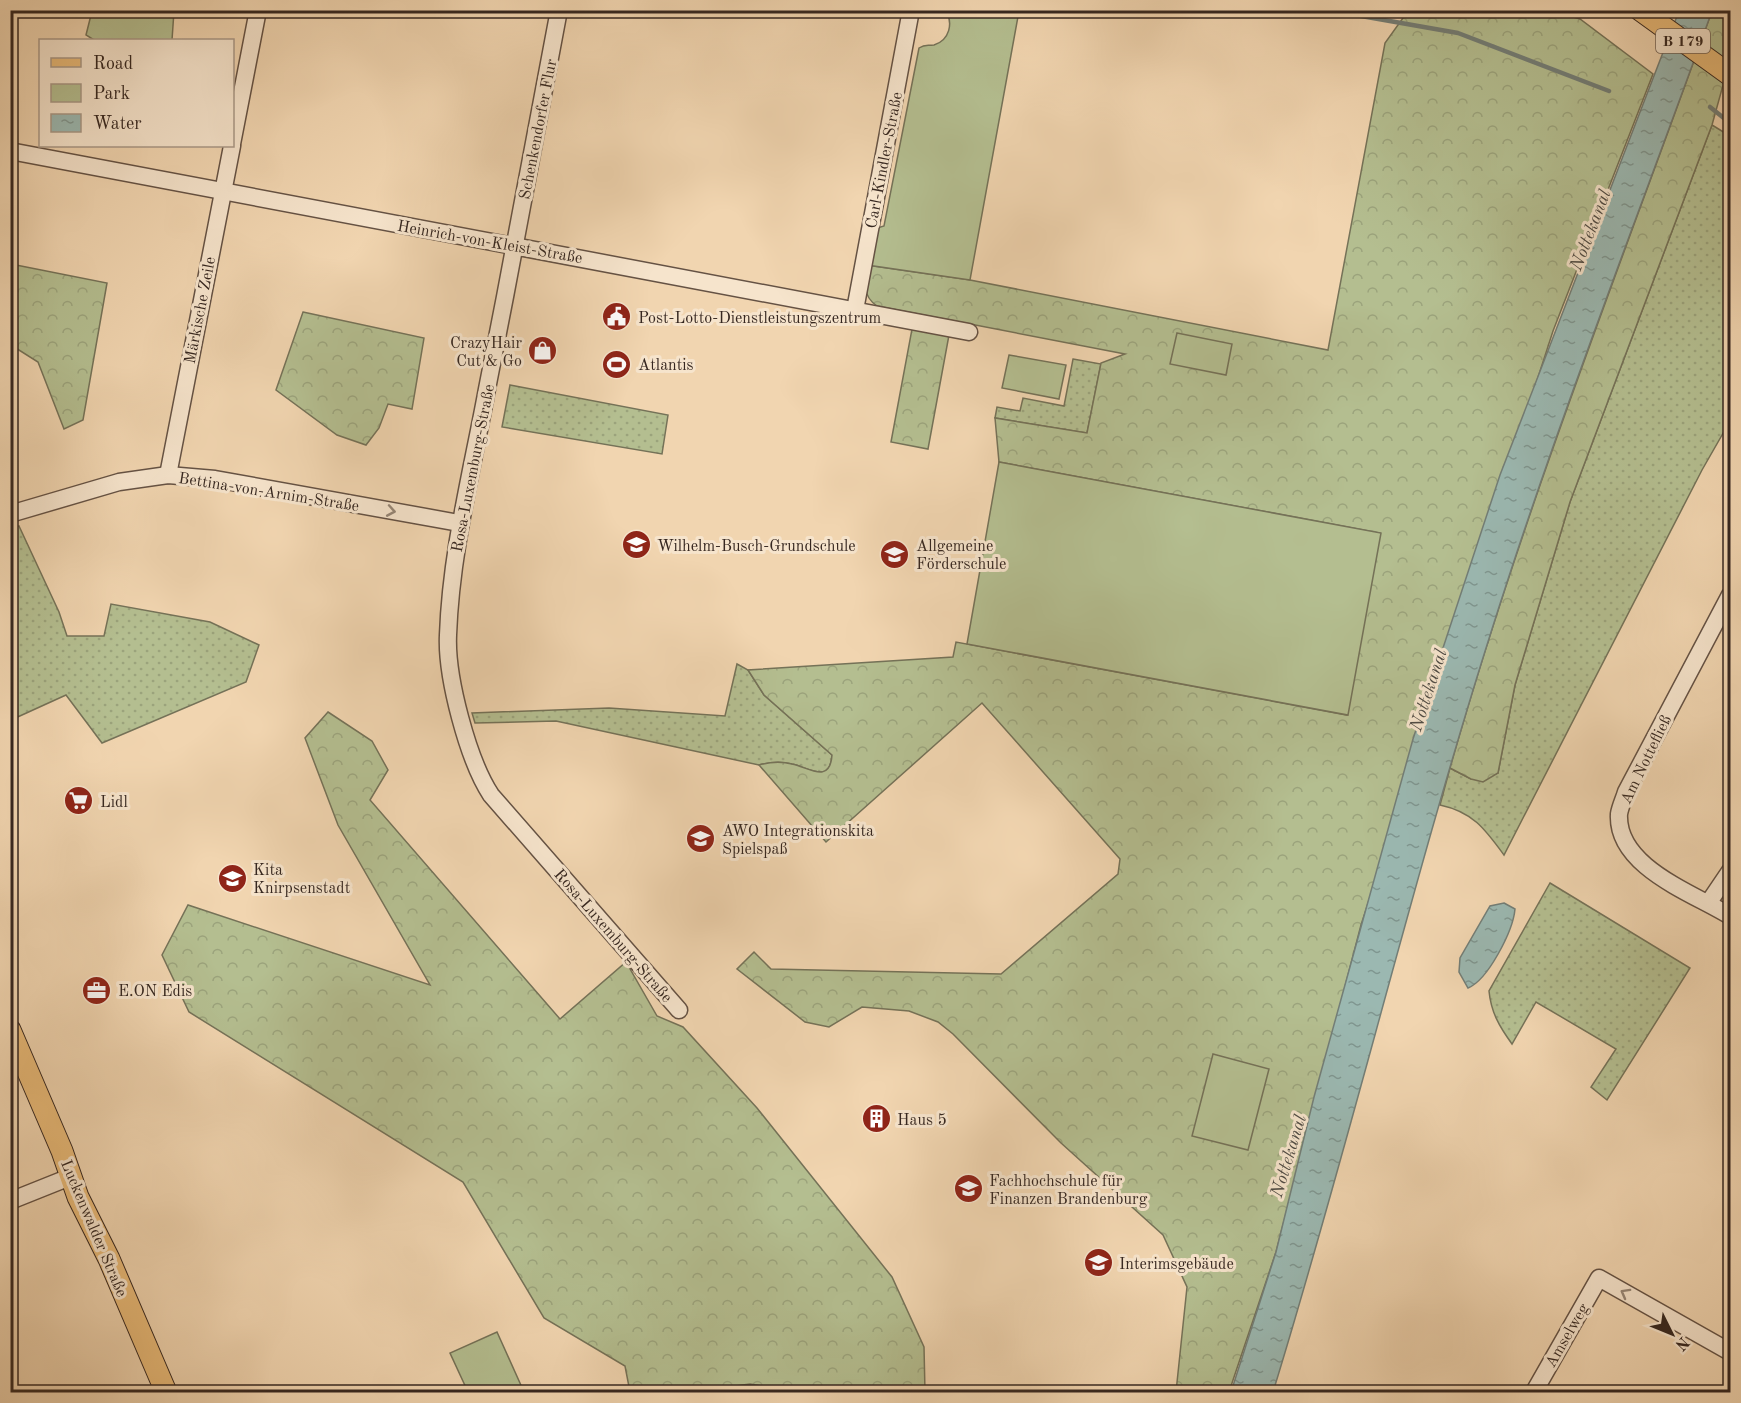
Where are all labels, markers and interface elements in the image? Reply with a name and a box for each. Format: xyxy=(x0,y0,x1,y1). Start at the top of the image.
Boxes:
road number: B 179 xyxy=(1656,29,1710,53)
legend xyxy=(39,39,234,147)
text: Road xyxy=(93,55,133,73)
street label: Schenkendorfer Flur xyxy=(517,57,561,201)
text: Park xyxy=(93,85,130,103)
street label: Carl-Kindler-Straße xyxy=(864,91,906,230)
text: Water xyxy=(93,115,142,133)
water label: Nottekanal xyxy=(1567,187,1615,274)
street label: Heinrich-von-Kleist-Straße xyxy=(396,219,584,267)
street label: Märkische Zeile xyxy=(183,255,219,365)
public building icon: Post-Lotto-Dienstleistungszentrum xyxy=(601,301,633,333)
place label: Post-Lotto-Dienstleistungszentrum xyxy=(638,311,882,327)
shop icon: CrazyHair Cut & Go xyxy=(527,335,559,367)
place label: CrazyHair Cut & Go xyxy=(450,336,522,370)
sports icon: Atlantis xyxy=(601,348,633,380)
place label: Atlantis xyxy=(638,358,694,374)
street label: Rosa-Luxemburg-Straße xyxy=(450,383,498,554)
street label: Bettina-von-Arnim-Straße xyxy=(177,471,360,515)
one-way arrow xyxy=(386,504,396,517)
school or university icon: Wilhelm-Busch-Grundschule xyxy=(620,529,652,561)
school or university icon: Allgemeine Förderschule xyxy=(879,538,911,570)
place label: Wilhelm-Busch-Grundschule xyxy=(657,539,856,555)
place label: Allgemeine Förderschule xyxy=(916,539,1006,573)
water label: Nottekanal xyxy=(1407,646,1451,734)
street label: Am Nottefließ xyxy=(1618,713,1675,807)
supermarket icon: Lidl xyxy=(63,785,95,817)
place label: Lidl xyxy=(100,795,128,811)
school or university icon: AWO Integrationskita Spielspaß xyxy=(685,823,717,855)
place label: AWO Integrationskita Spielspaß xyxy=(722,824,874,858)
school or university icon: Kita Knirpsenstadt xyxy=(216,862,248,894)
place label: Kita Knirpsenstadt xyxy=(253,863,351,897)
street label: Rosa-Luxemburg-Straße xyxy=(550,867,675,1006)
office icon: E.ON Edis xyxy=(81,974,113,1006)
place label: E.ON Edis xyxy=(118,984,192,1000)
building icon: Haus 5 xyxy=(860,1103,892,1135)
water label: Nottekanal xyxy=(1268,1112,1310,1201)
place label: Haus 5 xyxy=(897,1113,947,1129)
street label: Luckenwalder Straße xyxy=(57,1158,129,1300)
school or university icon: Fachhochschule für Finanzen Brandenburg xyxy=(952,1173,984,1205)
place label: Fachhochschule für Finanzen Brandenburg xyxy=(989,1174,1148,1208)
school or university icon: Interimsgebäude xyxy=(1082,1247,1114,1279)
place label: Interimsgebäude xyxy=(1119,1257,1234,1273)
one-way arrow xyxy=(1620,1288,1631,1300)
street label: Amselweg xyxy=(1543,1301,1593,1371)
north arrow xyxy=(1642,1304,1702,1364)
text: N xyxy=(1671,1333,1692,1353)

